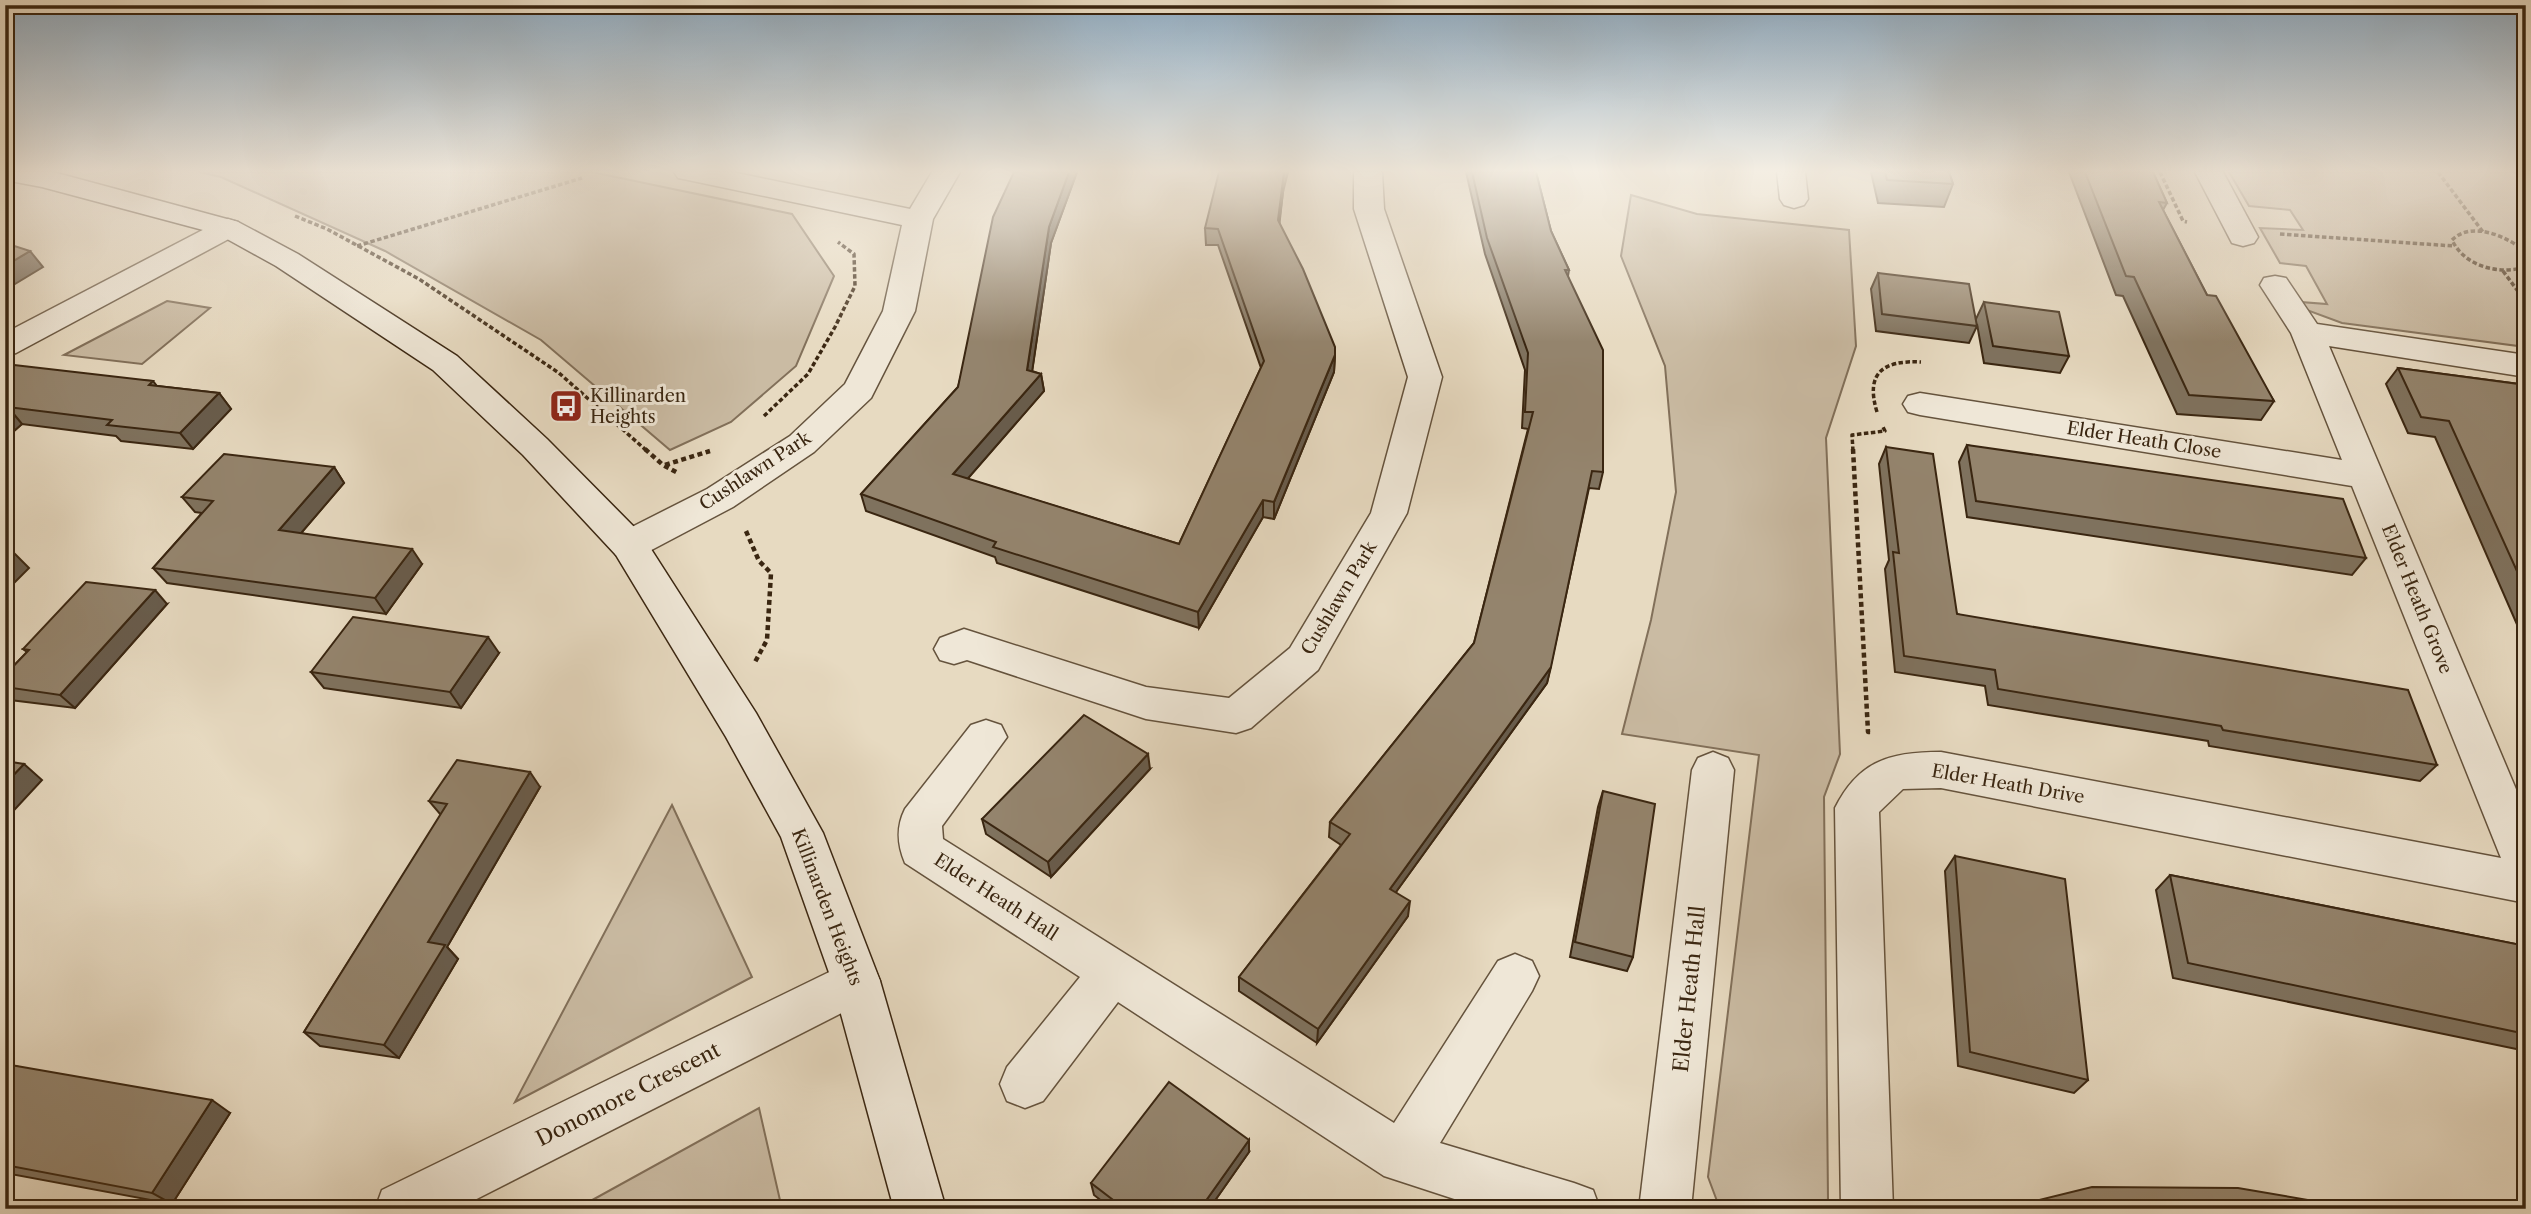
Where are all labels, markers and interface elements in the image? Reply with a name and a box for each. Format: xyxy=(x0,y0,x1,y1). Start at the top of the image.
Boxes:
place label: Killinarden Heights xyxy=(590,385,686,428)
bus stop icon: Killinarden Heights xyxy=(547,387,585,425)
street label: Elder Heath Close xyxy=(2065,417,2223,463)
street label: Cushlawn Park xyxy=(695,426,816,515)
street label: Elder Heath Grove xyxy=(2377,521,2457,677)
street label: Cushlawn Park xyxy=(1296,536,1382,659)
street label: Elder Heath Drive xyxy=(1930,760,2086,808)
street label: Killinarden Heights xyxy=(787,825,867,989)
street label: Elder Heath Hall xyxy=(930,849,1062,945)
street label: Elder Heath Hall xyxy=(1668,905,1710,1073)
street label: Donomore Crescent xyxy=(532,1036,725,1151)

